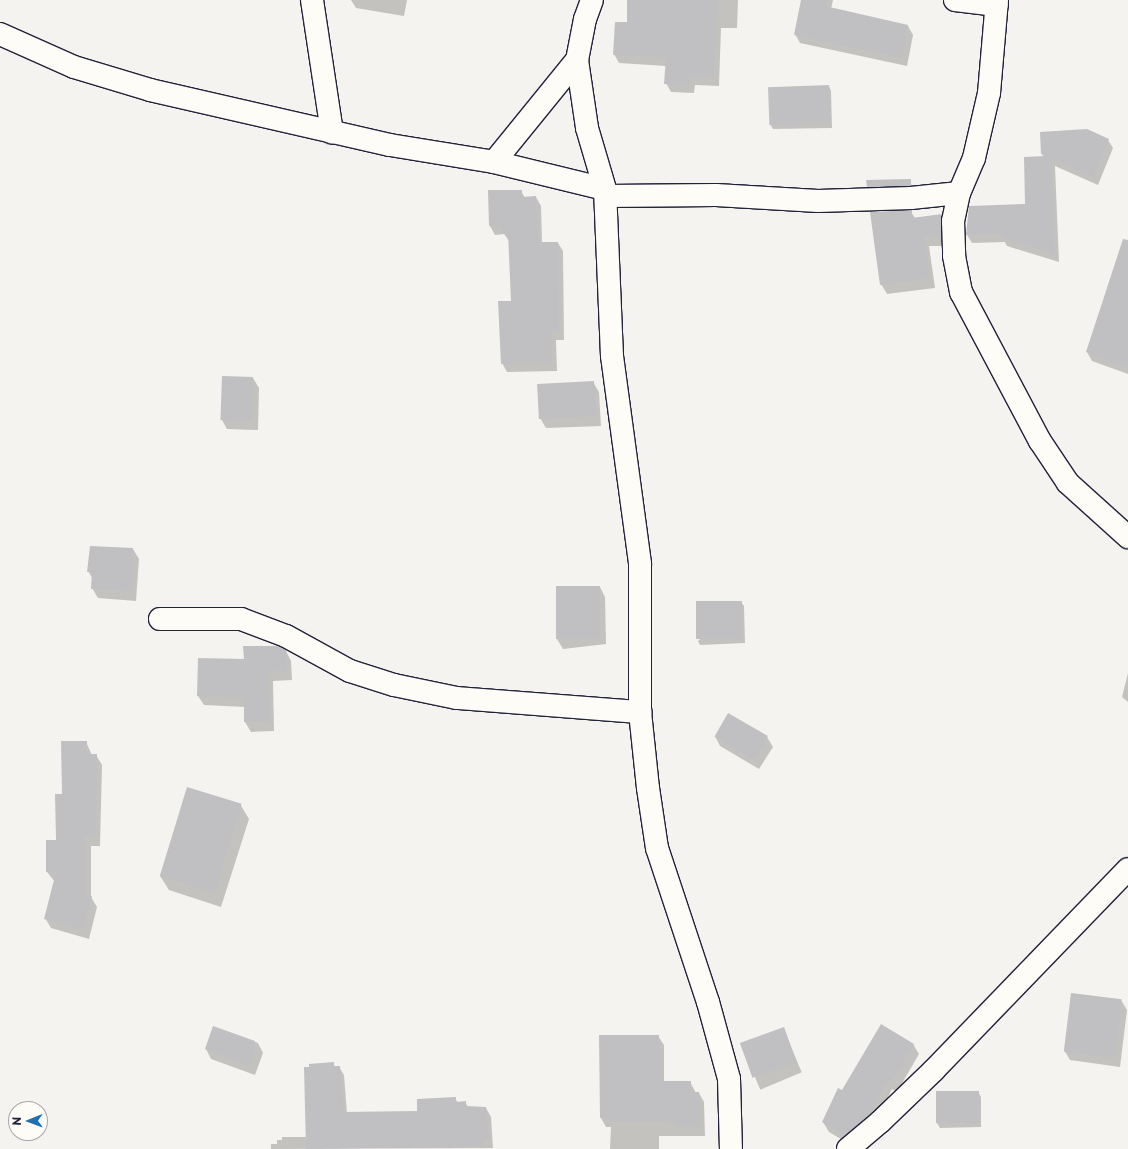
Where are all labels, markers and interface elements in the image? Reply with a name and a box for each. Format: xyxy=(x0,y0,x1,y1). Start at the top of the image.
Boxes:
north arrow xyxy=(8,1101,48,1141)
text: N xyxy=(8,1117,25,1126)

